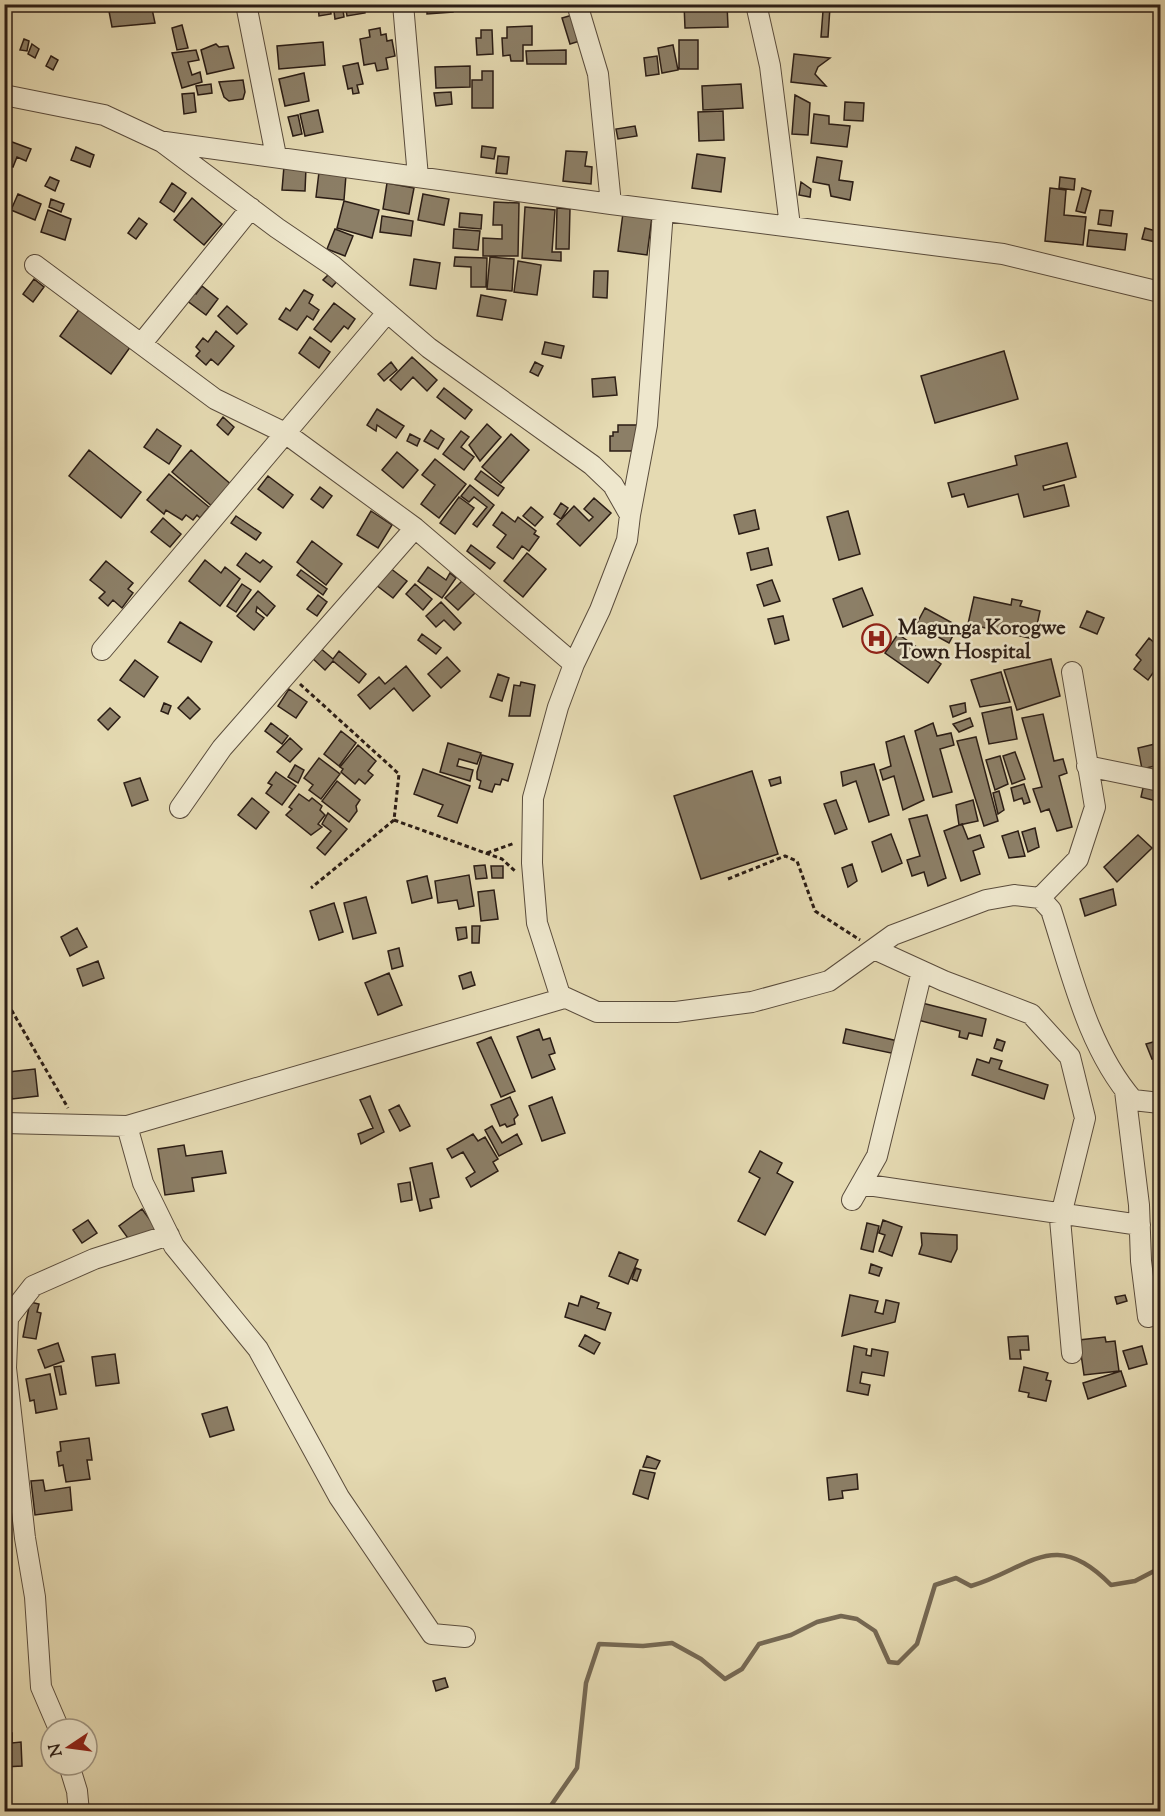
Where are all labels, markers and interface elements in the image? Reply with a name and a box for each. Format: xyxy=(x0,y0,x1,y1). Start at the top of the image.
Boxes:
place label: Magunga Korogwe Town Hospital xyxy=(898,614,1066,668)
hospital icon: Magunga Korogwe Town Hospital xyxy=(861,623,893,655)
north arrow xyxy=(39,1717,99,1777)
text: N xyxy=(44,1741,69,1759)

